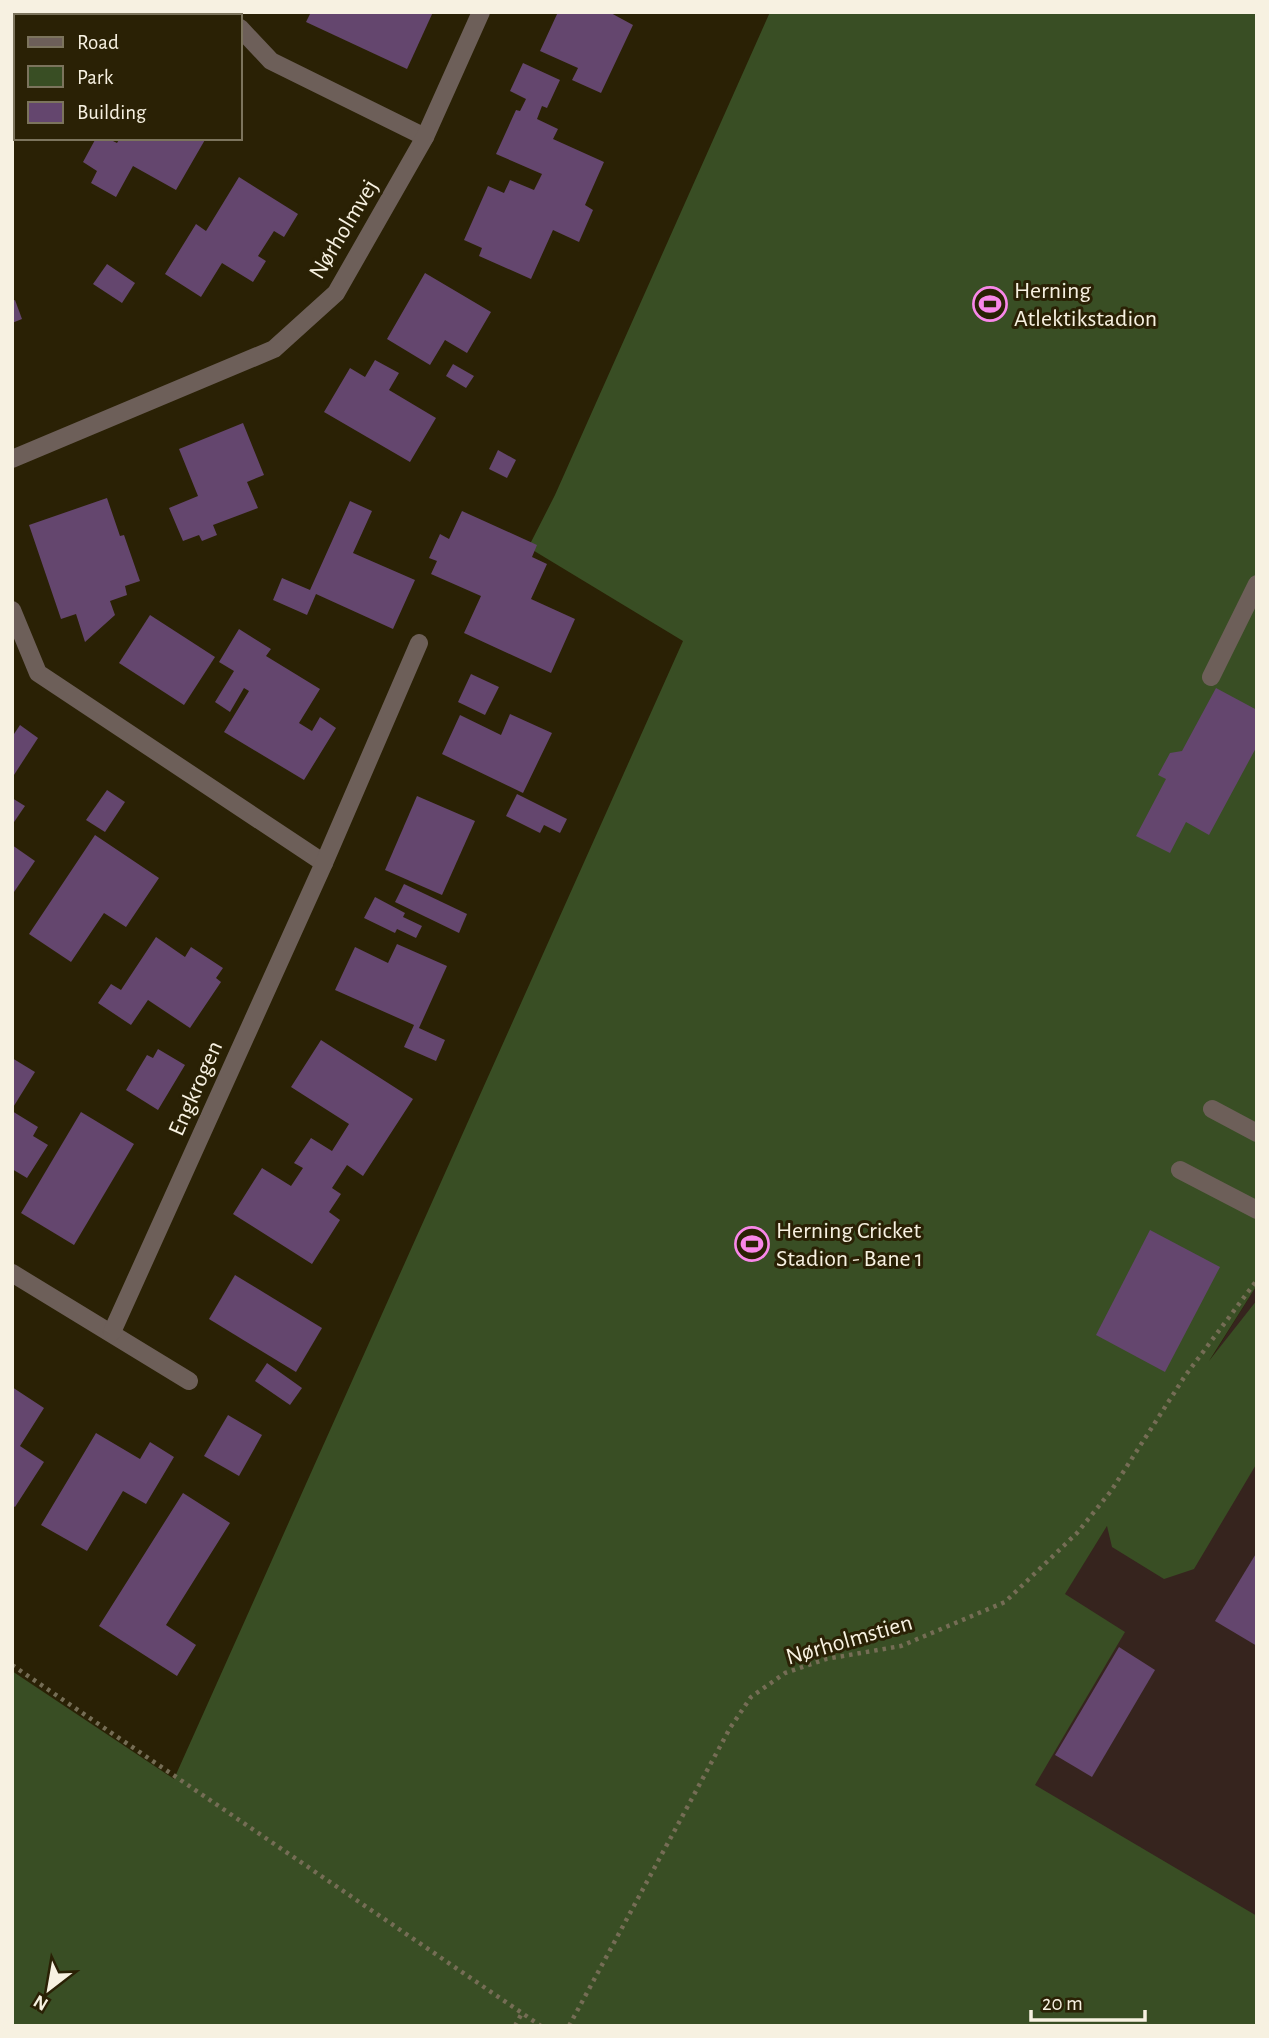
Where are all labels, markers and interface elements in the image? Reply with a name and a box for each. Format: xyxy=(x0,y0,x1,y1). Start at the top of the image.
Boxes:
legend xyxy=(14,14,242,140)
text: Road xyxy=(77,32,119,53)
text: Park xyxy=(77,67,114,88)
text: Building xyxy=(77,102,147,123)
street label: Nørholmvej xyxy=(305,176,383,283)
place label: Herning Atlektikstadion xyxy=(1014,279,1157,331)
sports icon: Herning Atlektikstadion xyxy=(971,285,1009,323)
street label: Engkrogen xyxy=(164,1037,227,1139)
place label: Herning Cricket Stadion - Bane 1 xyxy=(776,1219,923,1271)
sports icon: Herning Cricket Stadion - Bane 1 xyxy=(733,1225,771,1263)
street label: Nørholmstien xyxy=(783,1610,915,1669)
north arrow xyxy=(14,1954,84,2024)
scale bar xyxy=(1031,1979,1145,2023)
text: N xyxy=(30,1991,52,2014)
text: 20 m xyxy=(1042,1993,1083,2014)

